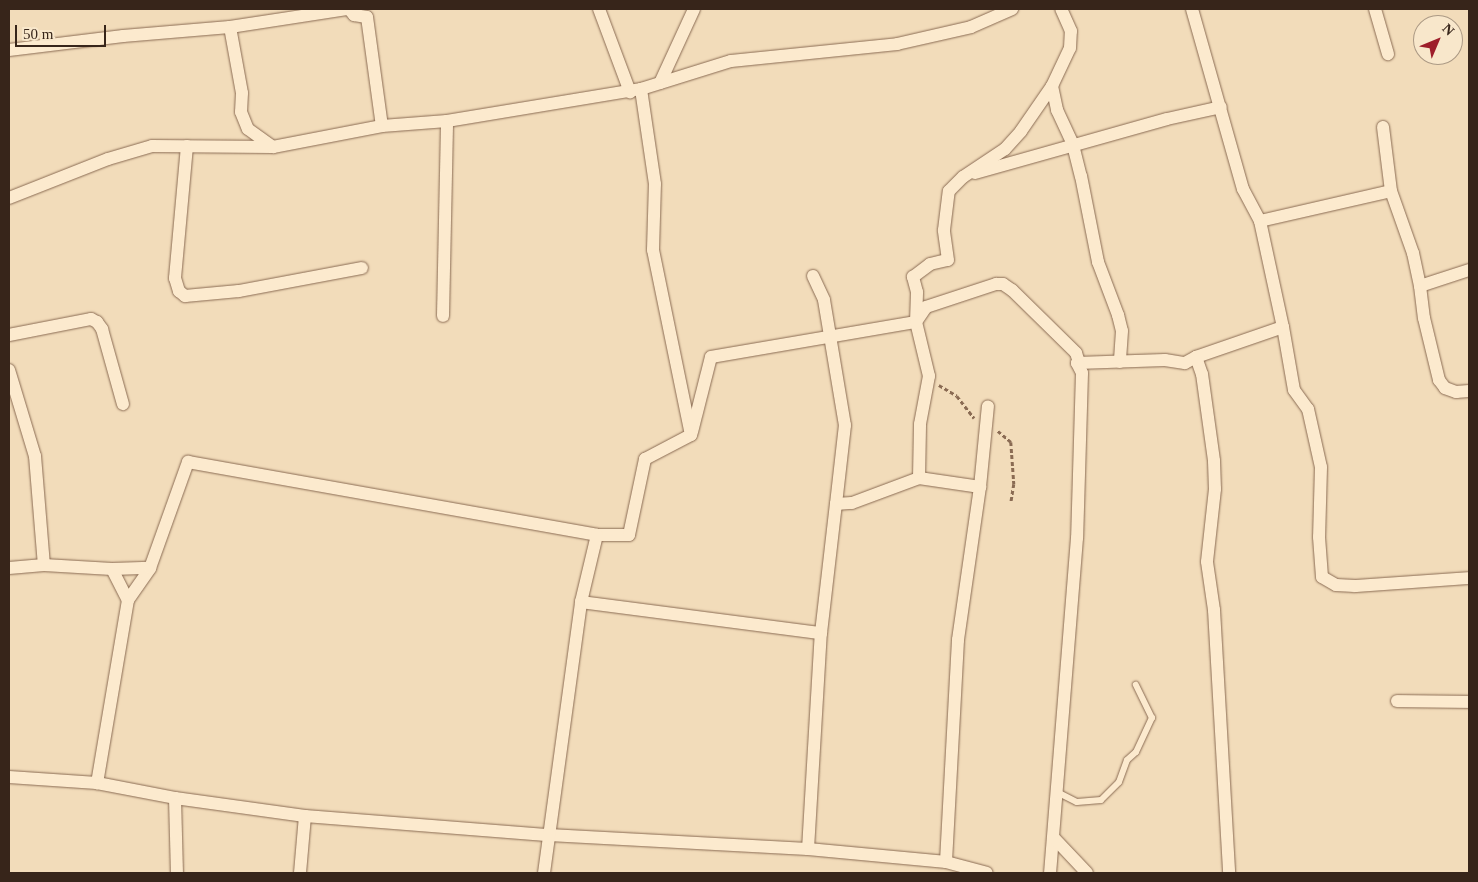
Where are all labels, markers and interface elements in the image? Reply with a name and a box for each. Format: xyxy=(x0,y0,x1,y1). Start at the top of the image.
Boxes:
scale bar xyxy=(18,15,109,47)
north arrow xyxy=(1413,15,1463,65)
text: N xyxy=(1439,21,1457,39)
text: 50 m xyxy=(23,26,53,42)

